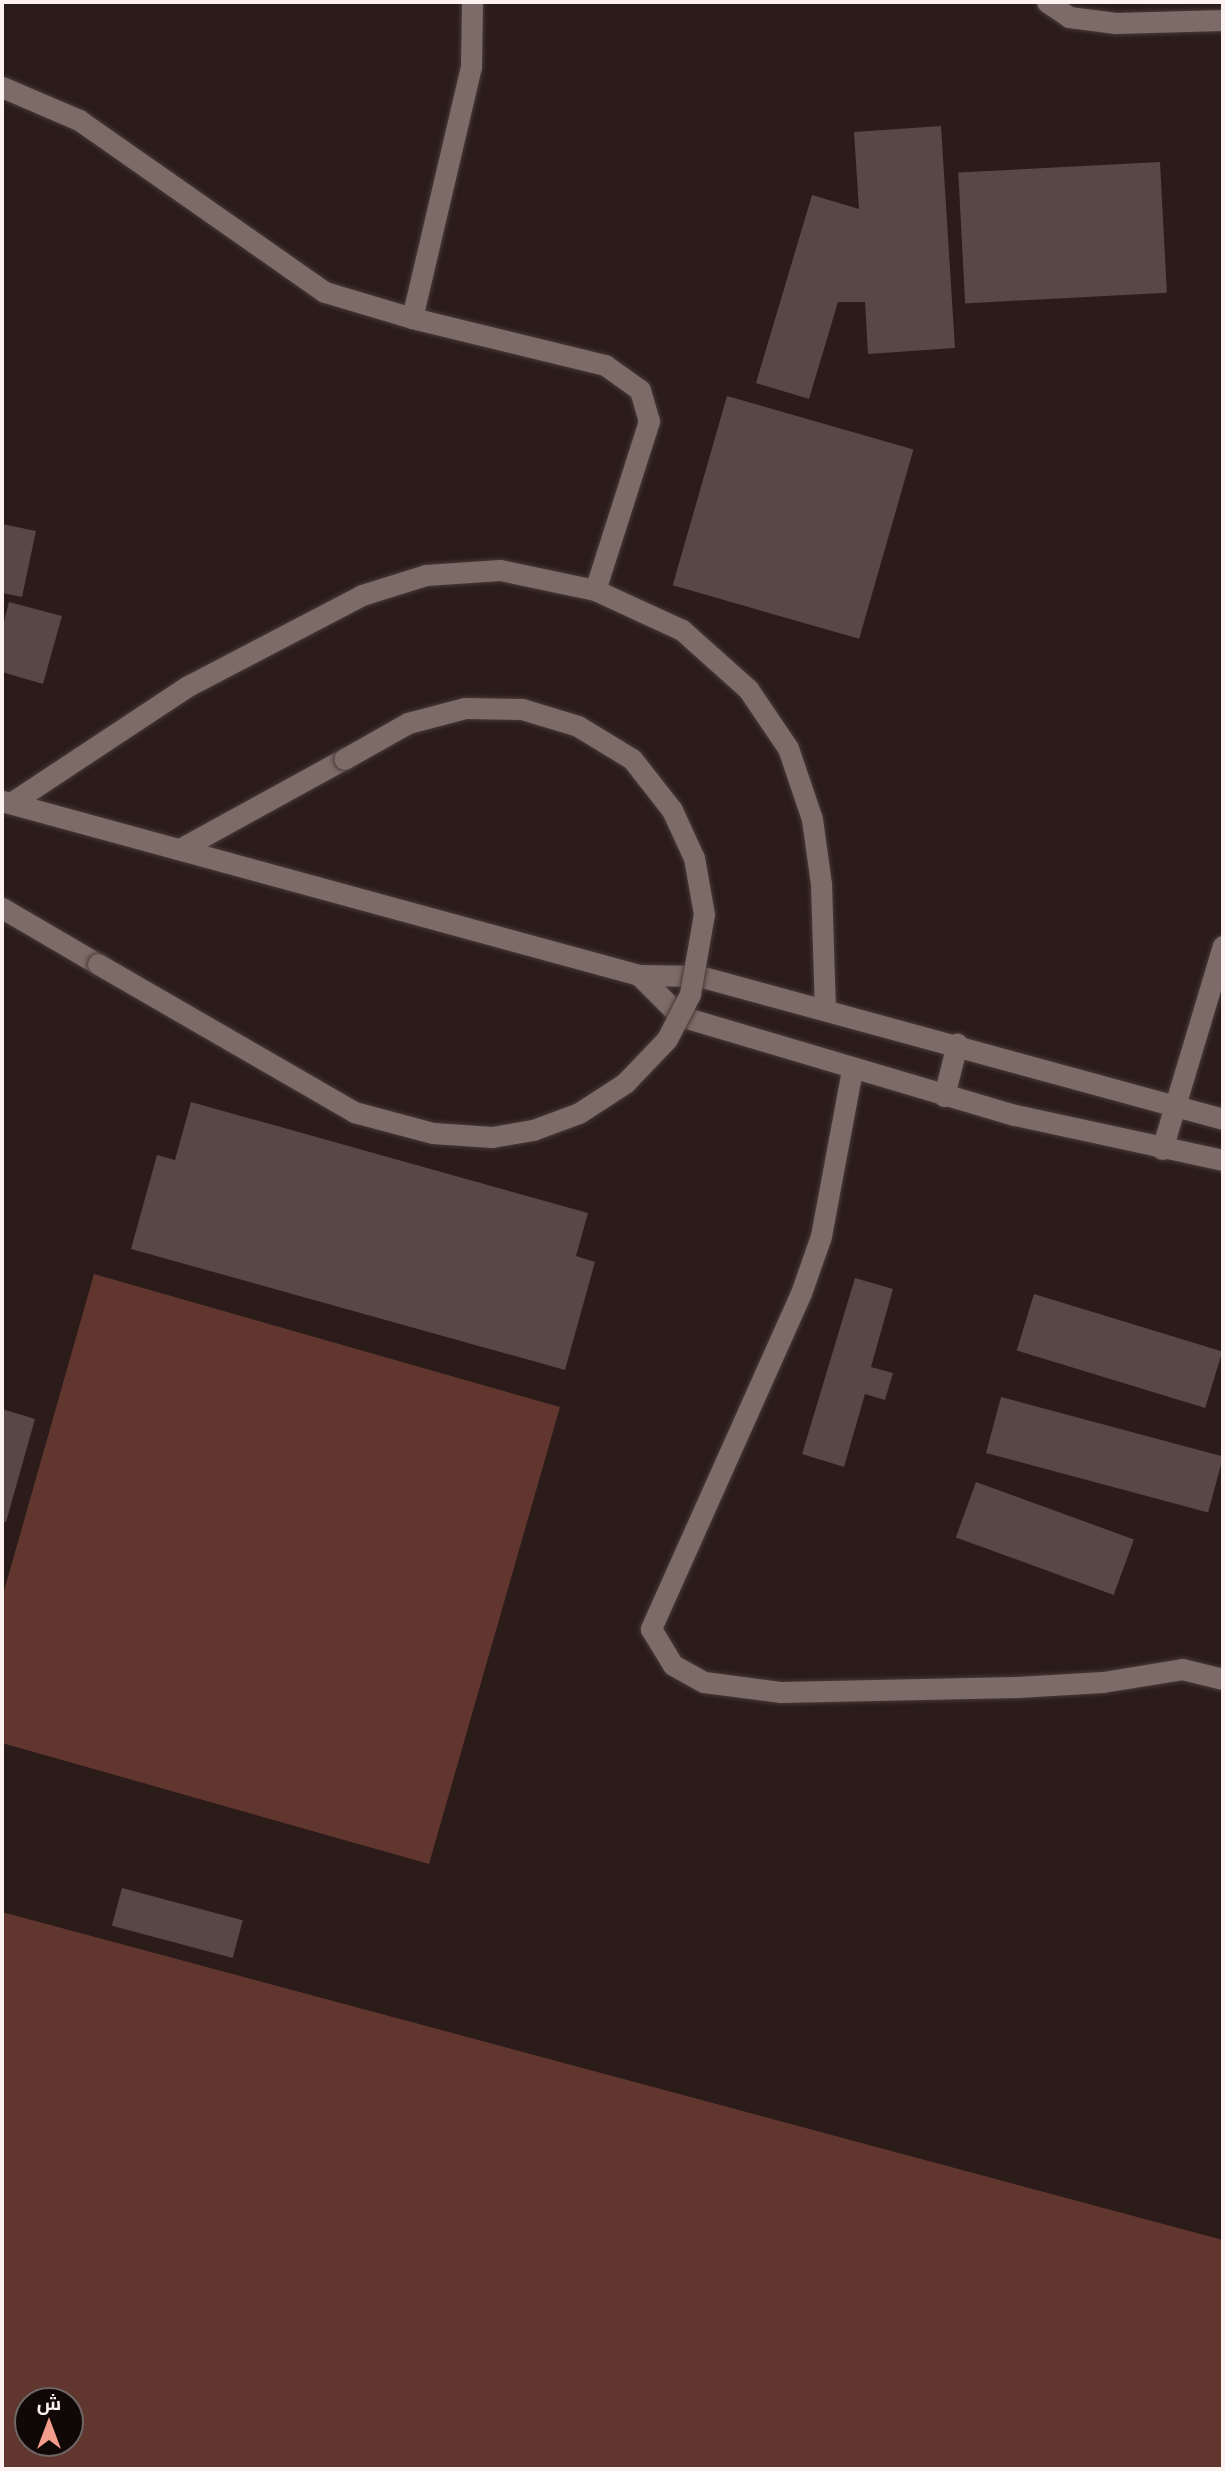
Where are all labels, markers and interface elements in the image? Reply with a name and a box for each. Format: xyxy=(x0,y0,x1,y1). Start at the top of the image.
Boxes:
north arrow xyxy=(14,2387,84,2457)
text: ش xyxy=(37,2391,61,2414)

